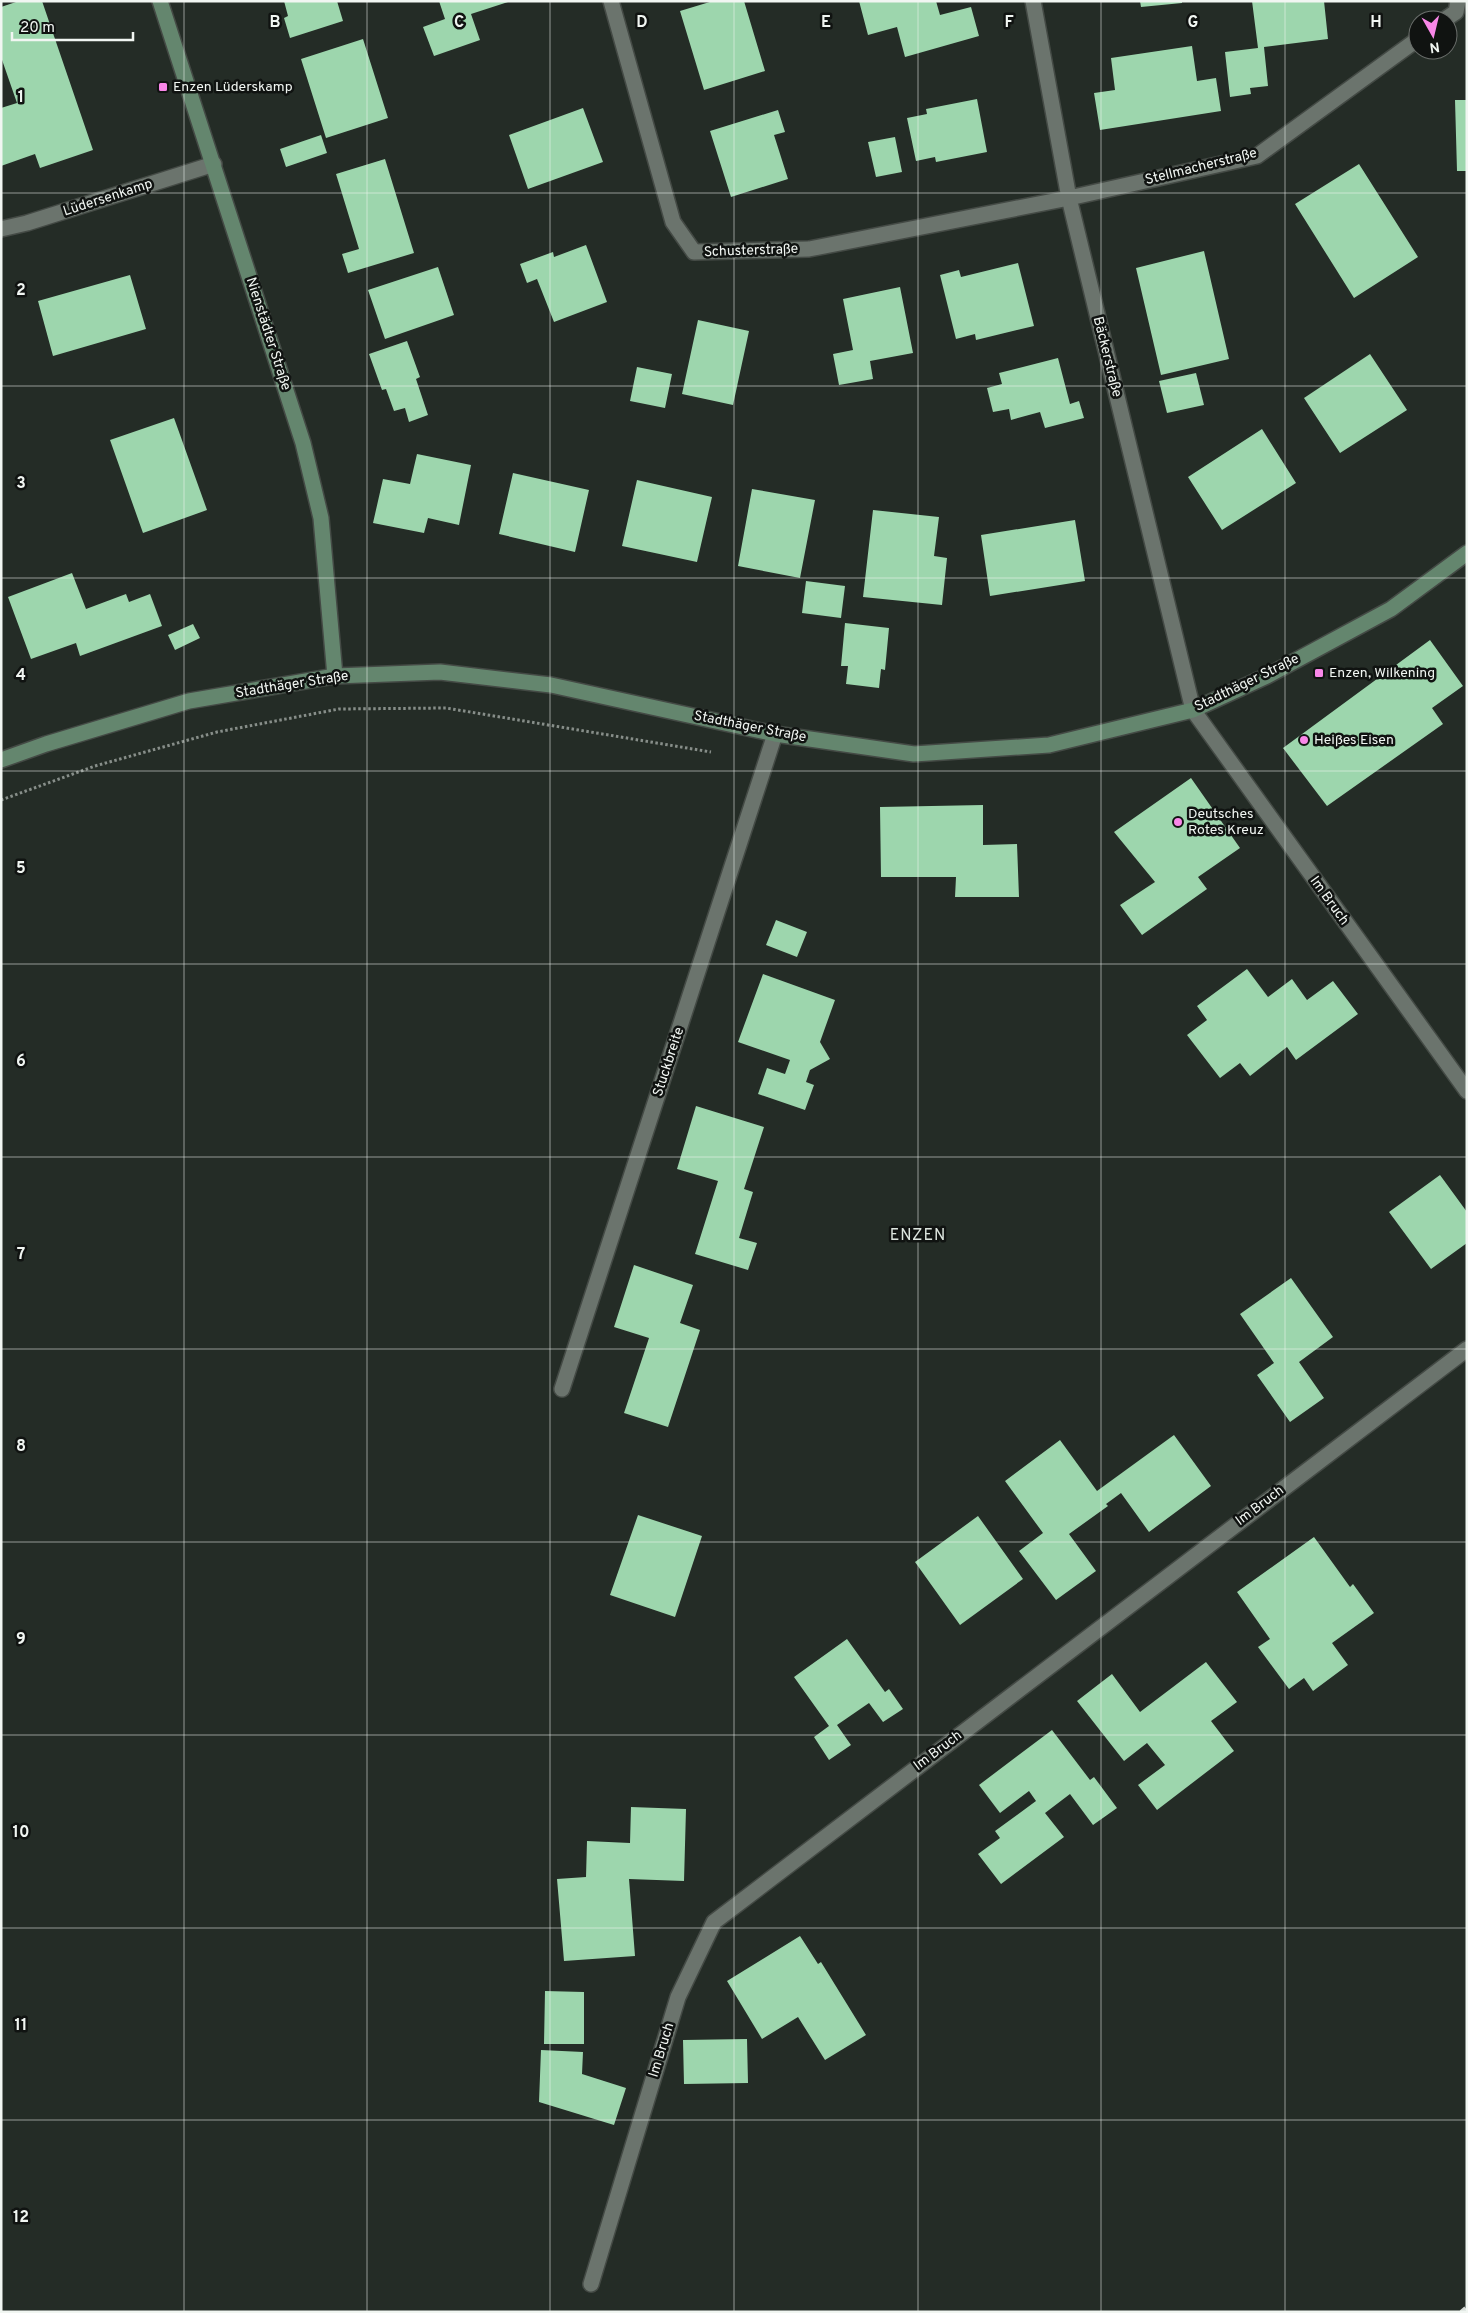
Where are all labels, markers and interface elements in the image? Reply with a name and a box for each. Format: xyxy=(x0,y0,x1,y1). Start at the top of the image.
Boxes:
scale bar xyxy=(12,10,134,42)
north arrow xyxy=(1408,10,1458,60)
text: B xyxy=(269,13,281,33)
text: C xyxy=(454,13,464,33)
text: D xyxy=(636,13,648,33)
text: E xyxy=(821,13,831,33)
text: F xyxy=(1004,13,1014,33)
text: G xyxy=(1188,13,1198,33)
text: H xyxy=(1370,13,1382,33)
text: 20 m xyxy=(20,19,55,38)
text: N xyxy=(1428,37,1441,56)
place label: Enzen Lüderskamp xyxy=(173,79,293,96)
marker: Enzen Lüderskamp xyxy=(157,81,169,93)
text: 1 xyxy=(18,88,24,108)
street label: Stellmacherstraße xyxy=(1143,145,1259,189)
street label: Lüdersenkamp xyxy=(61,176,155,220)
street label: Schusterstraße xyxy=(704,241,798,261)
street label: Nienstädter Straße xyxy=(242,275,294,393)
text: 2 xyxy=(16,281,26,301)
street label: Bäckerstraße xyxy=(1089,315,1125,399)
text: 3 xyxy=(16,474,26,494)
street label: Stadthäger Straße xyxy=(1192,650,1302,716)
place label: Enzen, Wilkening xyxy=(1329,665,1435,682)
text: 4 xyxy=(16,666,26,686)
marker: Enzen, Wilkening xyxy=(1313,667,1325,679)
street label: Stadthäger Straße xyxy=(234,668,350,702)
street label: Stadthäger Straße xyxy=(692,708,808,746)
place label: Heißes Eisen xyxy=(1314,732,1394,749)
marker: Heißes Eisen xyxy=(1298,734,1310,746)
place label: Deutsches Rotes Kreuz xyxy=(1188,806,1264,839)
marker: Deutsches Rotes Kreuz xyxy=(1172,816,1184,828)
text: 5 xyxy=(16,859,26,879)
street label: Im Bruch xyxy=(1306,873,1352,929)
street label: Stuckbreite xyxy=(650,1025,688,1099)
text: 6 xyxy=(16,1052,26,1072)
district label: ENZEN xyxy=(890,1226,946,1246)
text: 7 xyxy=(17,1245,25,1265)
text: 8 xyxy=(16,1437,26,1457)
street label: Im Bruch xyxy=(1232,1482,1288,1530)
text: 9 xyxy=(16,1630,26,1650)
street label: Im Bruch xyxy=(910,1727,966,1775)
text: 10 xyxy=(13,1823,29,1843)
text: 11 xyxy=(15,2016,27,2036)
street label: Im Bruch xyxy=(646,2021,678,2079)
text: 12 xyxy=(13,2208,29,2228)

